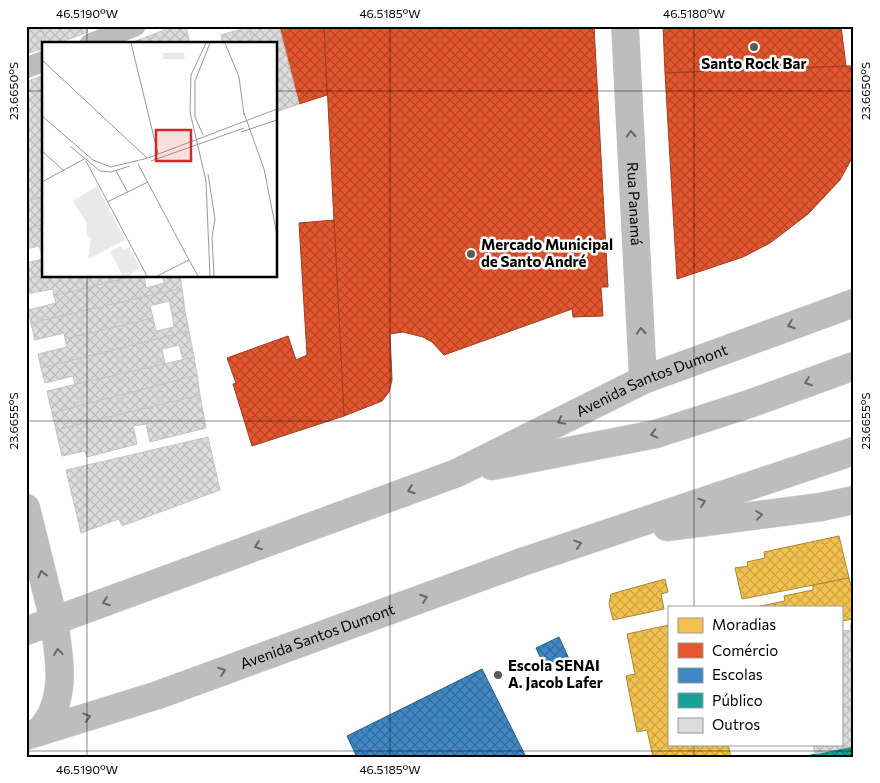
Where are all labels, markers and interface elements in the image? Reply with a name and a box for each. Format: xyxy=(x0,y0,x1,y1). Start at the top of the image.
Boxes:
text: 46.5190°W xyxy=(56,6,118,20)
text: 46.5185°W xyxy=(359,6,421,20)
text: 46.5180°W xyxy=(663,6,725,20)
marker: Santo Rock Bar xyxy=(748,41,760,53)
inset map xyxy=(42,42,278,278)
place label: Santo Rock Bar xyxy=(701,54,807,72)
text: 23.6650°S xyxy=(6,62,20,120)
text: 23.6650°S xyxy=(858,62,872,120)
one-way arrow xyxy=(625,130,636,138)
street label: Rua Panamá xyxy=(624,161,646,246)
place label: Mercado Municipal de Santo André xyxy=(481,235,613,270)
marker: Mercado Municipal de Santo André xyxy=(465,248,477,260)
one-way arrow xyxy=(788,320,796,330)
one-way arrow xyxy=(635,327,646,335)
street label: Avenida Santos Dumont xyxy=(573,340,730,420)
one-way arrow xyxy=(804,376,813,387)
text: 23.6655°S xyxy=(6,393,20,449)
text: 23.6655°S xyxy=(858,393,872,449)
one-way arrow xyxy=(557,415,566,425)
one-way arrow xyxy=(649,428,658,439)
one-way arrow xyxy=(407,484,416,494)
one-way arrow xyxy=(697,498,706,508)
one-way arrow xyxy=(755,510,763,521)
one-way arrow xyxy=(573,539,581,549)
one-way arrow xyxy=(255,540,263,550)
one-way arrow xyxy=(37,569,48,578)
one-way arrow xyxy=(419,594,428,604)
one-way arrow xyxy=(102,596,111,606)
street label: Avenida Santos Dumont xyxy=(237,599,397,672)
legend xyxy=(668,606,842,746)
text: Moradias xyxy=(712,615,776,633)
text: Comércio xyxy=(712,641,778,659)
one-way arrow xyxy=(53,648,64,656)
place label: Escola SENAI A. Jacob Lafer xyxy=(508,656,603,691)
text: Escolas xyxy=(712,665,763,683)
one-way arrow xyxy=(218,667,226,677)
marker: Escola SENAI A. Jacob Lafer xyxy=(492,669,504,681)
text: Público xyxy=(712,691,763,709)
one-way arrow xyxy=(82,712,91,722)
text: Outros xyxy=(712,715,760,733)
text: 46.5190°W xyxy=(56,762,118,776)
text: 46.5185°W xyxy=(359,762,421,776)

